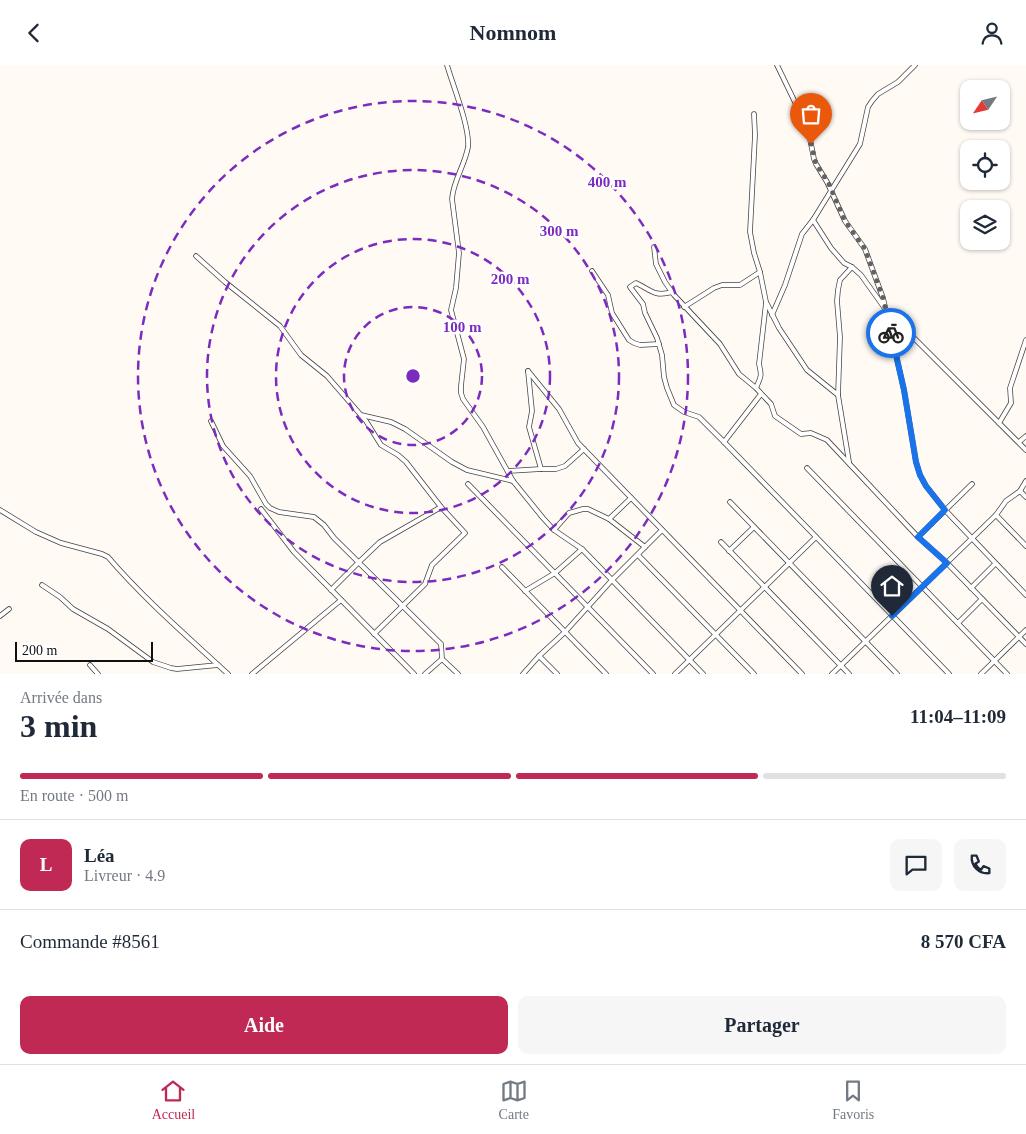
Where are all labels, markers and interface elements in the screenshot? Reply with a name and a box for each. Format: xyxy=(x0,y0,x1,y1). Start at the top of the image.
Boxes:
icon: back xyxy=(20,19,48,47)
icon: person xyxy=(978,19,1006,47)
text: Nomnom xyxy=(470,20,556,45)
north arrow xyxy=(960,80,1010,130)
map controls xyxy=(960,80,1010,250)
pin xyxy=(790,93,832,144)
icon: bag xyxy=(797,100,825,128)
button: locate xyxy=(960,140,1010,190)
text: 400 m xyxy=(588,174,627,190)
button: layers xyxy=(960,200,1010,250)
text: 300 m xyxy=(540,223,579,239)
text: 200 m xyxy=(491,271,530,287)
courier xyxy=(866,308,916,358)
text: 100 m xyxy=(443,319,482,335)
icon: bike xyxy=(877,319,905,347)
centre of rings xyxy=(404,367,422,385)
pin xyxy=(871,565,913,616)
icon: home xyxy=(878,572,906,600)
scale bar xyxy=(15,639,152,662)
text: 200 m xyxy=(22,643,57,658)
text: Arrivée dans xyxy=(20,689,102,706)
text: 11:04–11:09 xyxy=(910,706,1006,727)
text: 3 min xyxy=(20,708,97,744)
text: En route · 500 m xyxy=(20,787,128,804)
button: chat xyxy=(890,839,942,891)
button: phone xyxy=(954,839,1006,891)
text: Léa xyxy=(84,845,115,866)
text: L xyxy=(40,854,52,875)
text: Livreur · 4.9 xyxy=(84,867,165,884)
text: Commande #8561 xyxy=(20,931,160,952)
text: 8 570 CFA xyxy=(921,931,1006,952)
button: Aide xyxy=(20,996,508,1054)
button: Partager xyxy=(518,996,1006,1054)
tab: Accueil xyxy=(152,1077,195,1123)
tab: Carte xyxy=(499,1077,529,1123)
tab: Favoris xyxy=(832,1077,874,1123)

